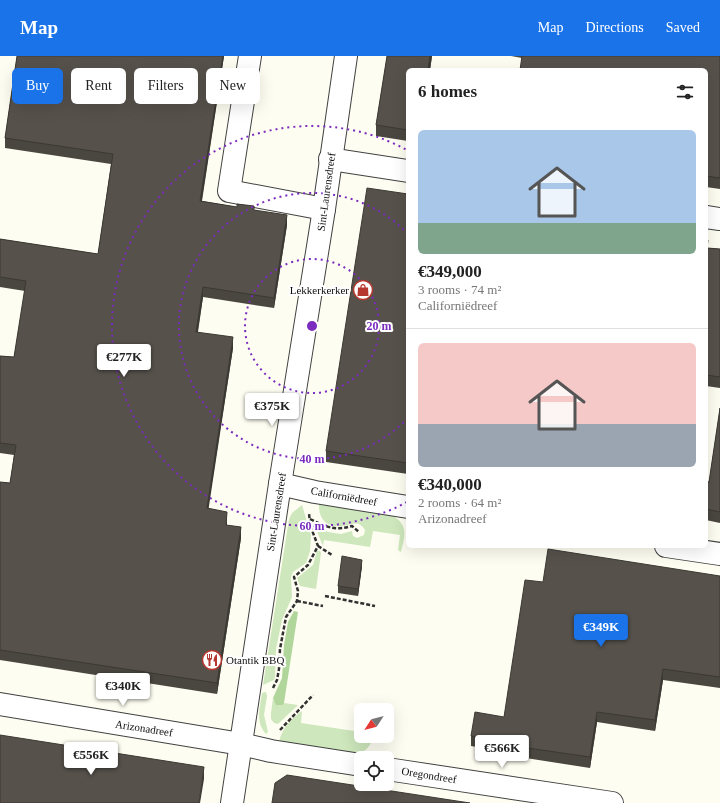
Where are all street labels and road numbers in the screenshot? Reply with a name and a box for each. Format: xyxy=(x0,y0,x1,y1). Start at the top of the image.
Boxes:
street label: Sint-Laurensdreef xyxy=(315,152,338,232)
street label: Sint-Laurensdreef xyxy=(264,472,288,552)
street label: Californiëdreef xyxy=(310,484,378,508)
street label: Arizonadreef xyxy=(114,718,174,739)
street label: Oregondreef xyxy=(401,765,458,785)

